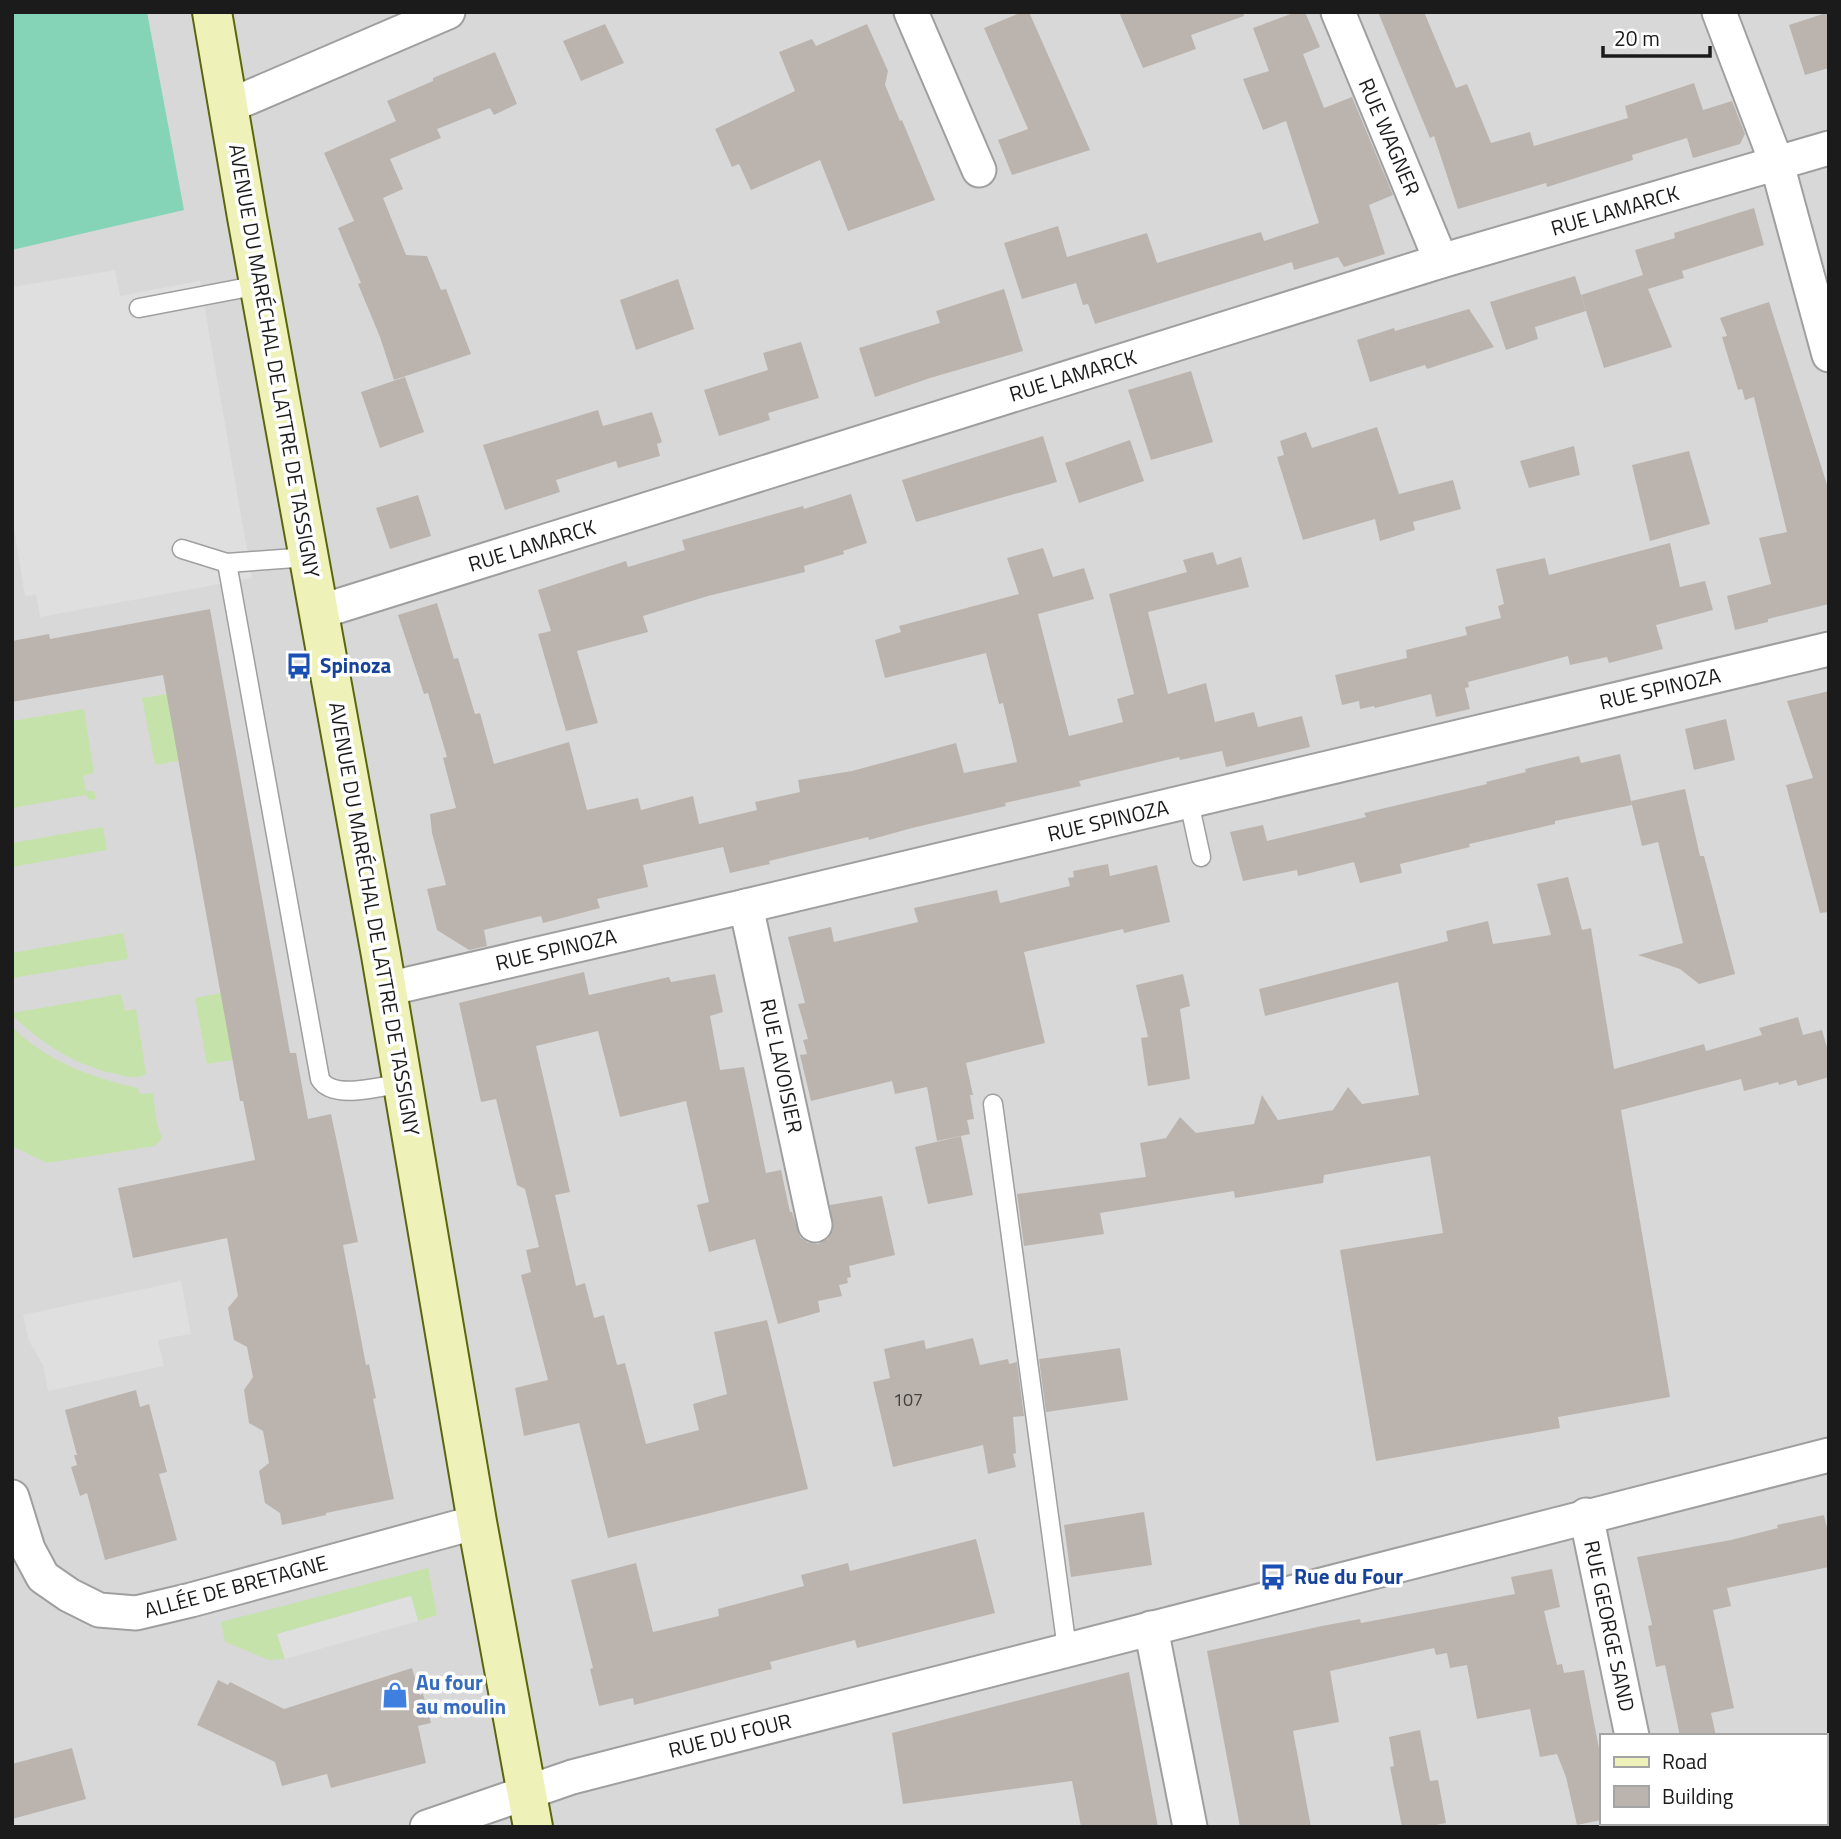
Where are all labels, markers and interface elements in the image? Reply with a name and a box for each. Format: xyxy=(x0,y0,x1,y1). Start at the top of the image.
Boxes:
scale bar xyxy=(1603,14,1710,58)
text: 20 m xyxy=(1614,22,1660,54)
street label: RUE WAGNER xyxy=(1351,73,1429,200)
street label: AVENUE DU MARÉCHAL DE LATTRE DE TASSIGNY xyxy=(221,141,329,581)
street label: RUE LAMARCK xyxy=(1547,176,1682,244)
street label: RUE LAMARCK xyxy=(1005,340,1140,410)
street label: RUE LAMARCK xyxy=(464,510,599,580)
place label: Spinoza xyxy=(320,649,392,681)
bus stop icon: Spinoza xyxy=(284,651,314,681)
street label: RUE SPINOZA xyxy=(1596,658,1724,717)
street label: AVENUE DU MARÉCHAL DE LATTRE DE TASSIGNY xyxy=(321,699,429,1139)
street label: RUE SPINOZA xyxy=(1044,790,1172,849)
street label: RUE SPINOZA xyxy=(492,919,620,978)
street label: RUE LAVOISIER xyxy=(752,996,812,1136)
house number: 107 xyxy=(893,1386,923,1413)
street label: RUE GEORGE SAND xyxy=(1576,1537,1644,1714)
street label: ALLÉE DE BRETAGNE xyxy=(140,1546,331,1626)
place label: Rue du Four xyxy=(1294,1560,1403,1592)
bus stop icon: Rue du Four xyxy=(1258,1562,1288,1592)
place label: Au four au moulin xyxy=(416,1666,506,1722)
shop icon: Au four au moulin xyxy=(380,1680,410,1710)
street label: RUE DU FOUR xyxy=(665,1704,795,1766)
legend xyxy=(1600,1734,1827,1825)
text: Road xyxy=(1662,1745,1707,1777)
text: Building xyxy=(1662,1780,1734,1812)

